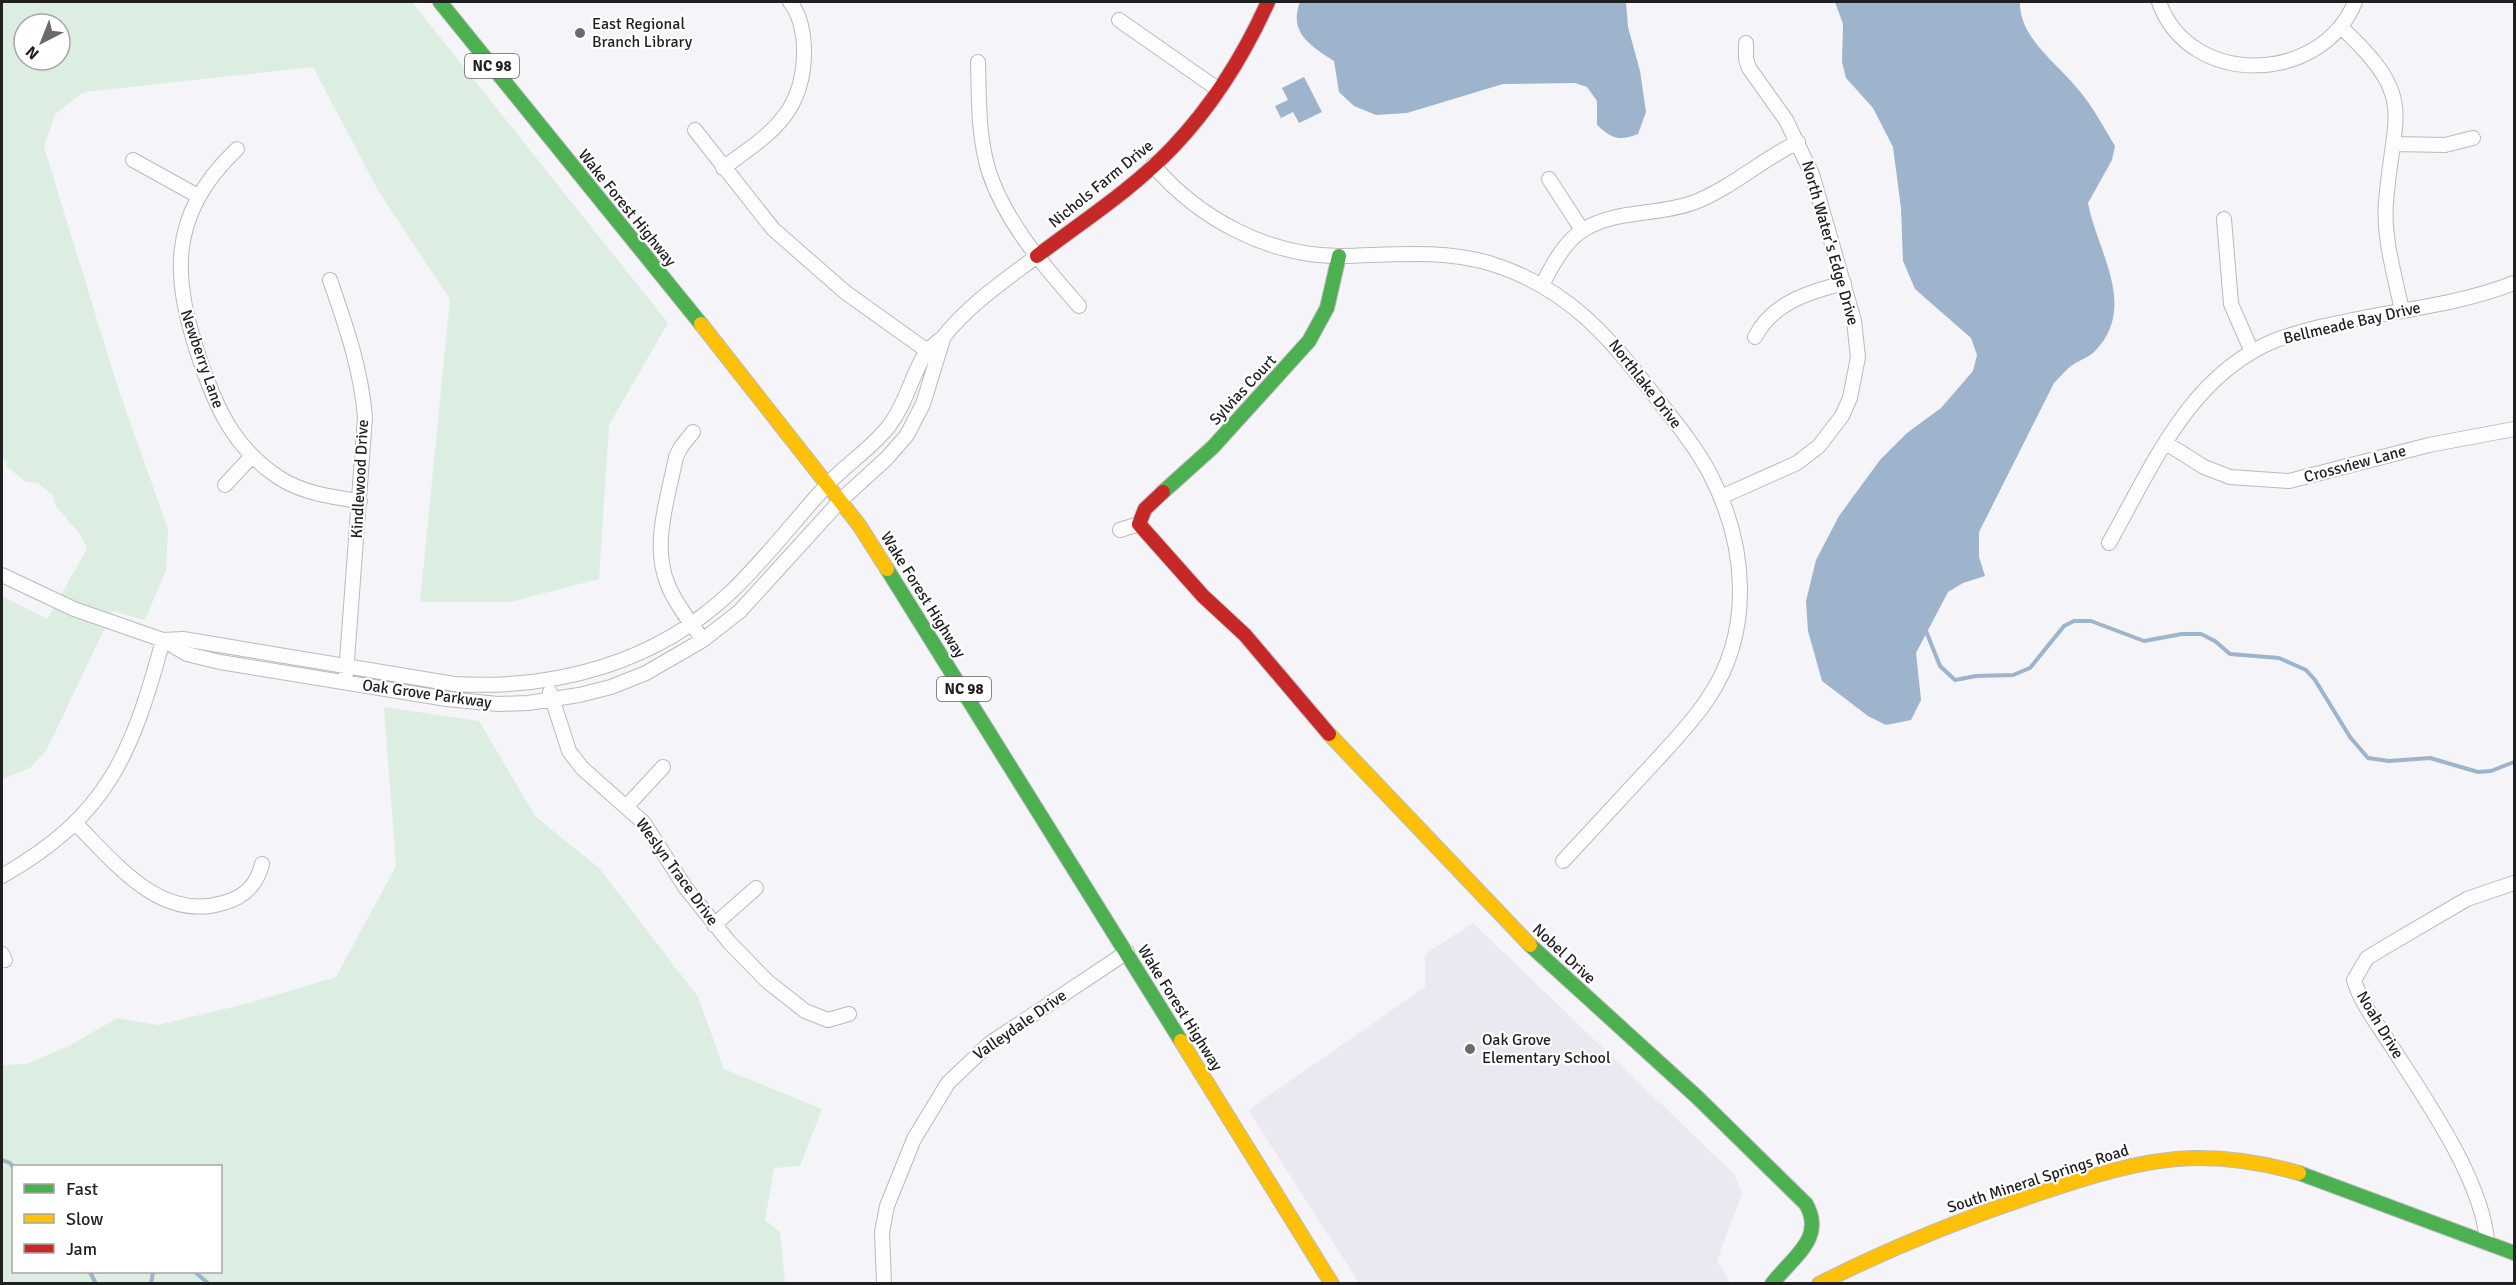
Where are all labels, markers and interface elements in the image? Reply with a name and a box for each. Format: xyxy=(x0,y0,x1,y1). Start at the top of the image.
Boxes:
north arrow xyxy=(12,12,72,72)
place label: East Regional Branch Library xyxy=(592,14,693,52)
marker: East Regional Branch Library xyxy=(573,26,587,40)
text: N xyxy=(22,41,43,64)
road number: NC 98 xyxy=(465,54,519,78)
street label: Nichols Farm Drive xyxy=(1045,136,1157,232)
street label: Wake Forest Highway xyxy=(574,145,681,271)
street label: North Water's Edge Drive xyxy=(1797,158,1863,328)
street label: Bellmeade Bay Drive xyxy=(2281,297,2423,349)
street label: Newberry Lane xyxy=(176,307,228,411)
street label: Northlake Drive xyxy=(1604,335,1686,433)
street label: Sylvias Court xyxy=(1205,350,1281,429)
street label: Kindlewood Drive xyxy=(347,419,373,539)
street label: Crossview Lane xyxy=(2302,441,2408,487)
street label: Wake Forest Highway xyxy=(876,528,970,662)
street label: Oak Grove Parkway xyxy=(361,675,493,713)
road number: NC 98 xyxy=(937,677,991,701)
street label: Weslyn Trace Drive xyxy=(631,814,723,930)
street label: Nobel Drive xyxy=(1528,920,1600,988)
street label: Wake Forest Highway xyxy=(1133,941,1227,1075)
street label: Valleydale Drive xyxy=(969,985,1071,1065)
street label: Noah Drive xyxy=(2352,988,2408,1062)
place label: Oak Grove Elementary School xyxy=(1482,1030,1611,1068)
marker: Oak Grove Elementary School xyxy=(1463,1042,1477,1056)
street label: South Mineral Springs Road xyxy=(1945,1140,2131,1218)
legend xyxy=(12,1165,222,1273)
text: Fast xyxy=(66,1178,98,1200)
text: Slow xyxy=(66,1208,103,1230)
text: Jam xyxy=(66,1238,97,1260)

